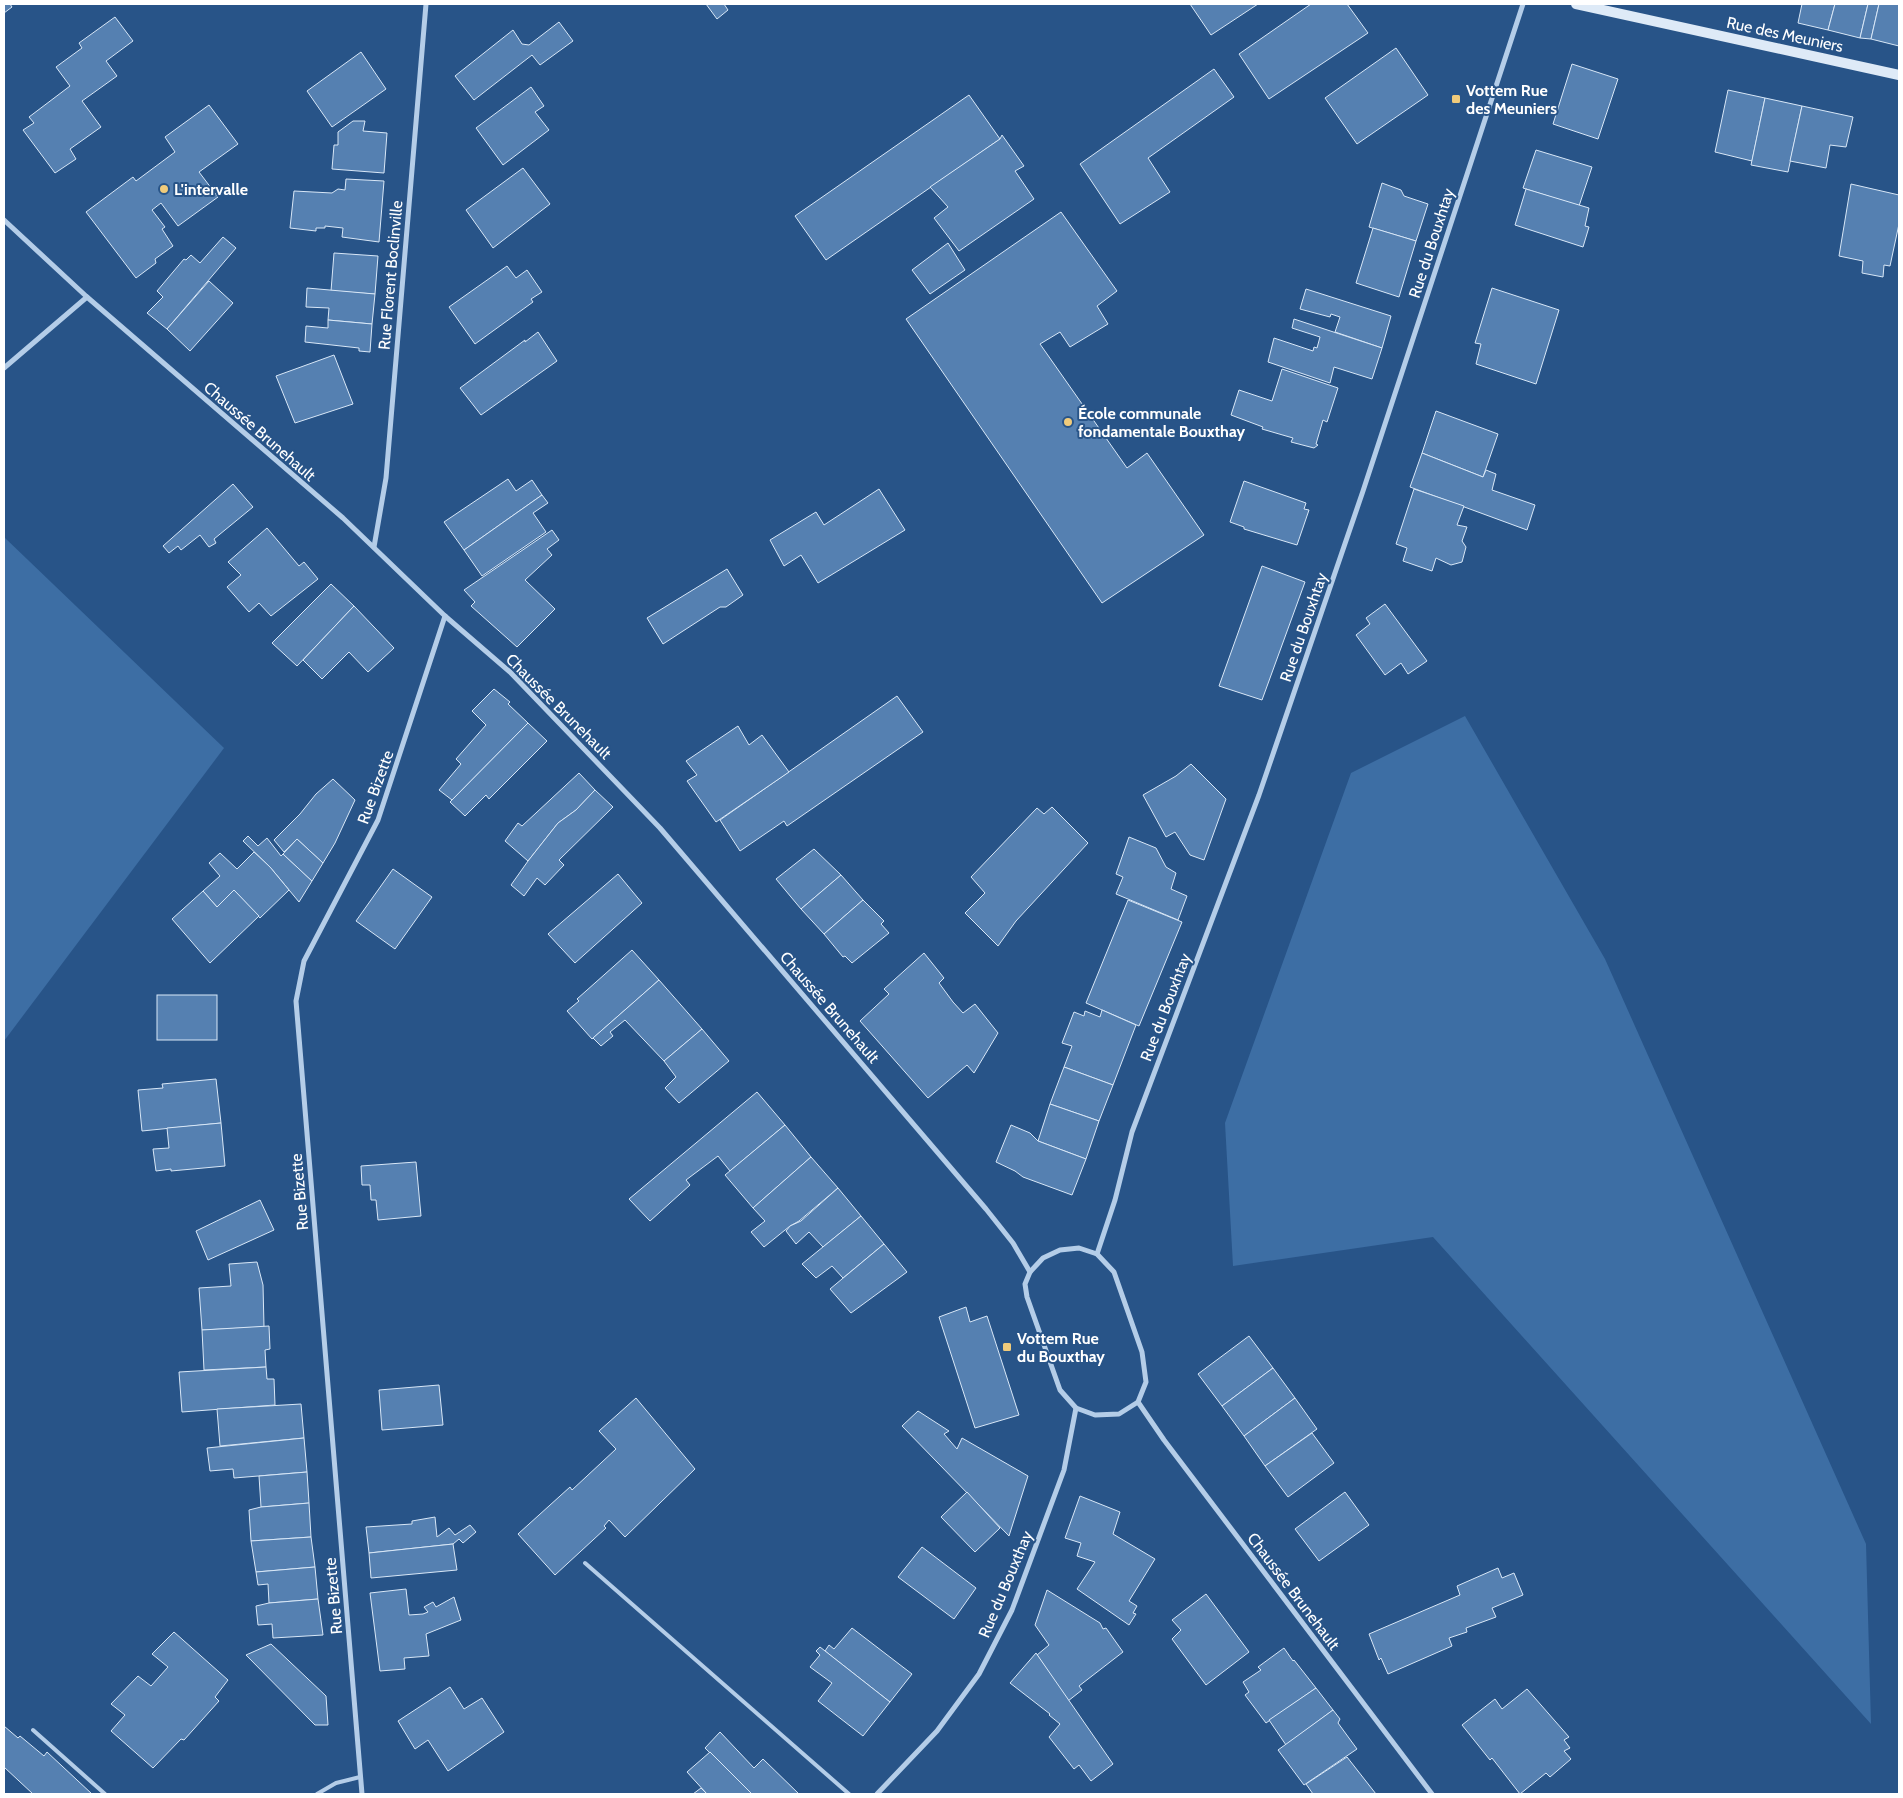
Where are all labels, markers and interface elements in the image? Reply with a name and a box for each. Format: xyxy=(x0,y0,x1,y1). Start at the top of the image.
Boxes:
street label: Rue des Meuniers xyxy=(1725,13,1845,56)
place label: Vottem Rue des Meuniers xyxy=(1466,81,1557,118)
marker: Vottem Rue des Meuniers xyxy=(1450,93,1462,105)
place label: L'intervalle xyxy=(174,180,248,199)
marker: L'intervalle xyxy=(158,183,170,195)
street label: Rue du Bouxhtay xyxy=(1405,186,1458,300)
street label: Rue Florent Boclinville xyxy=(375,200,406,350)
street label: Chaussée Brunehault xyxy=(200,378,320,485)
place label: École communale fondamentale Bouxthay xyxy=(1078,404,1246,441)
marker: École communale fondamentale Bouxthay xyxy=(1062,416,1074,428)
street label: Rue du Bouxhtay xyxy=(1276,570,1331,684)
street label: Chaussée Brunehault xyxy=(502,650,616,764)
street label: Rue Bizette xyxy=(353,748,398,827)
street label: Chaussée Brunehault xyxy=(776,948,884,1067)
street label: Rue du Bouxhtay xyxy=(1136,950,1195,1064)
street label: Rue Bizette xyxy=(287,1153,312,1231)
place label: Vottem Rue du Bouxthay xyxy=(1017,1329,1105,1366)
marker: Vottem Rue du Bouxthay xyxy=(1001,1341,1013,1353)
street label: Rue du Bouxthay xyxy=(974,1528,1037,1641)
street label: Chaussée Brunehault xyxy=(1243,1529,1344,1654)
street label: Rue Bizette xyxy=(321,1557,346,1635)

